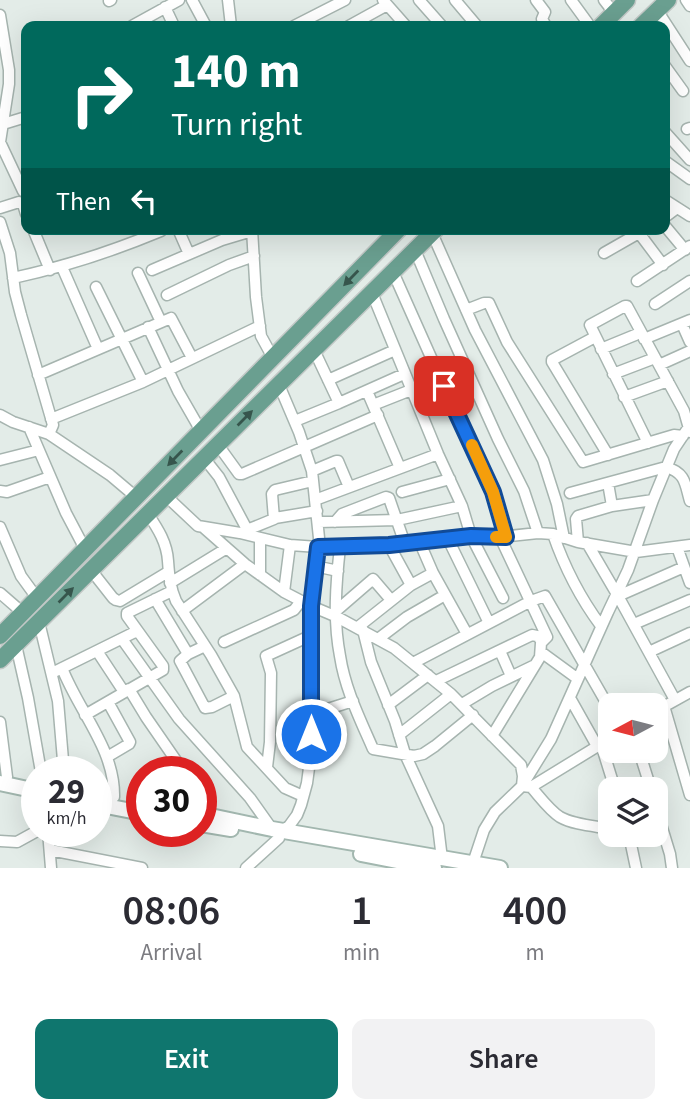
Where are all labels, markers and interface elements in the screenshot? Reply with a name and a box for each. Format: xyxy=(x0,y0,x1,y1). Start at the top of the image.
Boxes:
text: 140 m xyxy=(171,37,300,107)
icon: right xyxy=(56,49,147,140)
text: Turn right xyxy=(171,102,302,148)
icon: left xyxy=(125,182,163,220)
text: Then xyxy=(56,183,111,220)
one-way arrow xyxy=(344,269,360,286)
pin xyxy=(414,356,474,416)
icon: arrive xyxy=(425,367,463,405)
one-way arrow xyxy=(237,410,253,427)
one-way arrow xyxy=(167,449,184,465)
one-way arrow xyxy=(58,587,74,603)
north arrow xyxy=(598,693,668,763)
map controls xyxy=(598,693,668,847)
position arrow xyxy=(274,697,348,771)
speed limit sign: 30 xyxy=(126,756,217,847)
text: 29 xyxy=(48,767,85,817)
button: layers xyxy=(598,777,668,847)
text: km/h xyxy=(47,806,86,831)
text: 08:06 xyxy=(123,881,220,941)
text: 1 xyxy=(351,881,372,941)
text: 400 xyxy=(503,881,567,941)
text: Arrival xyxy=(141,936,202,969)
text: min xyxy=(343,936,380,969)
text: m xyxy=(526,936,545,969)
button: Exit xyxy=(35,1019,338,1099)
button: Share xyxy=(352,1019,655,1099)

